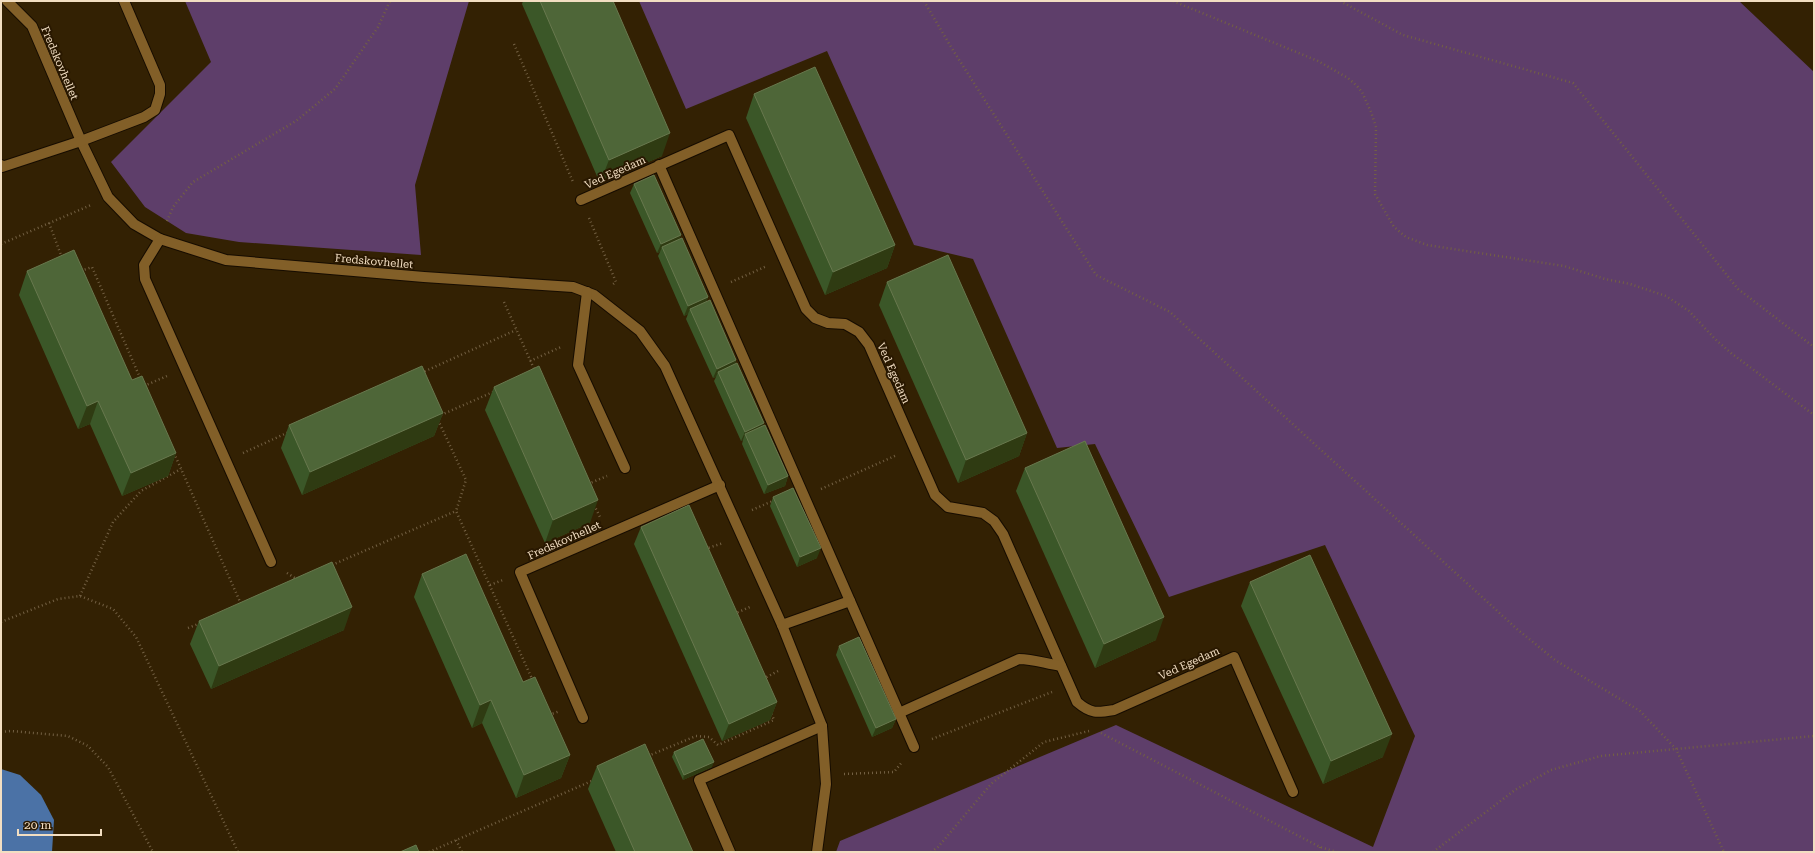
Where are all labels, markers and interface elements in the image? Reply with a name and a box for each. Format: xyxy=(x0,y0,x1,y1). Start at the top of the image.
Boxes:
street label: Fredskovhellet xyxy=(38,24,81,102)
street label: Ved Egedam xyxy=(583,153,648,192)
street label: Fredskovhellet xyxy=(334,252,414,271)
street label: Ved Egedam xyxy=(874,341,913,406)
street label: Fredskovhellet xyxy=(526,518,603,562)
street label: Ved Egedam xyxy=(1157,644,1222,683)
scale bar xyxy=(18,811,101,837)
text: 20 m xyxy=(24,818,51,832)

